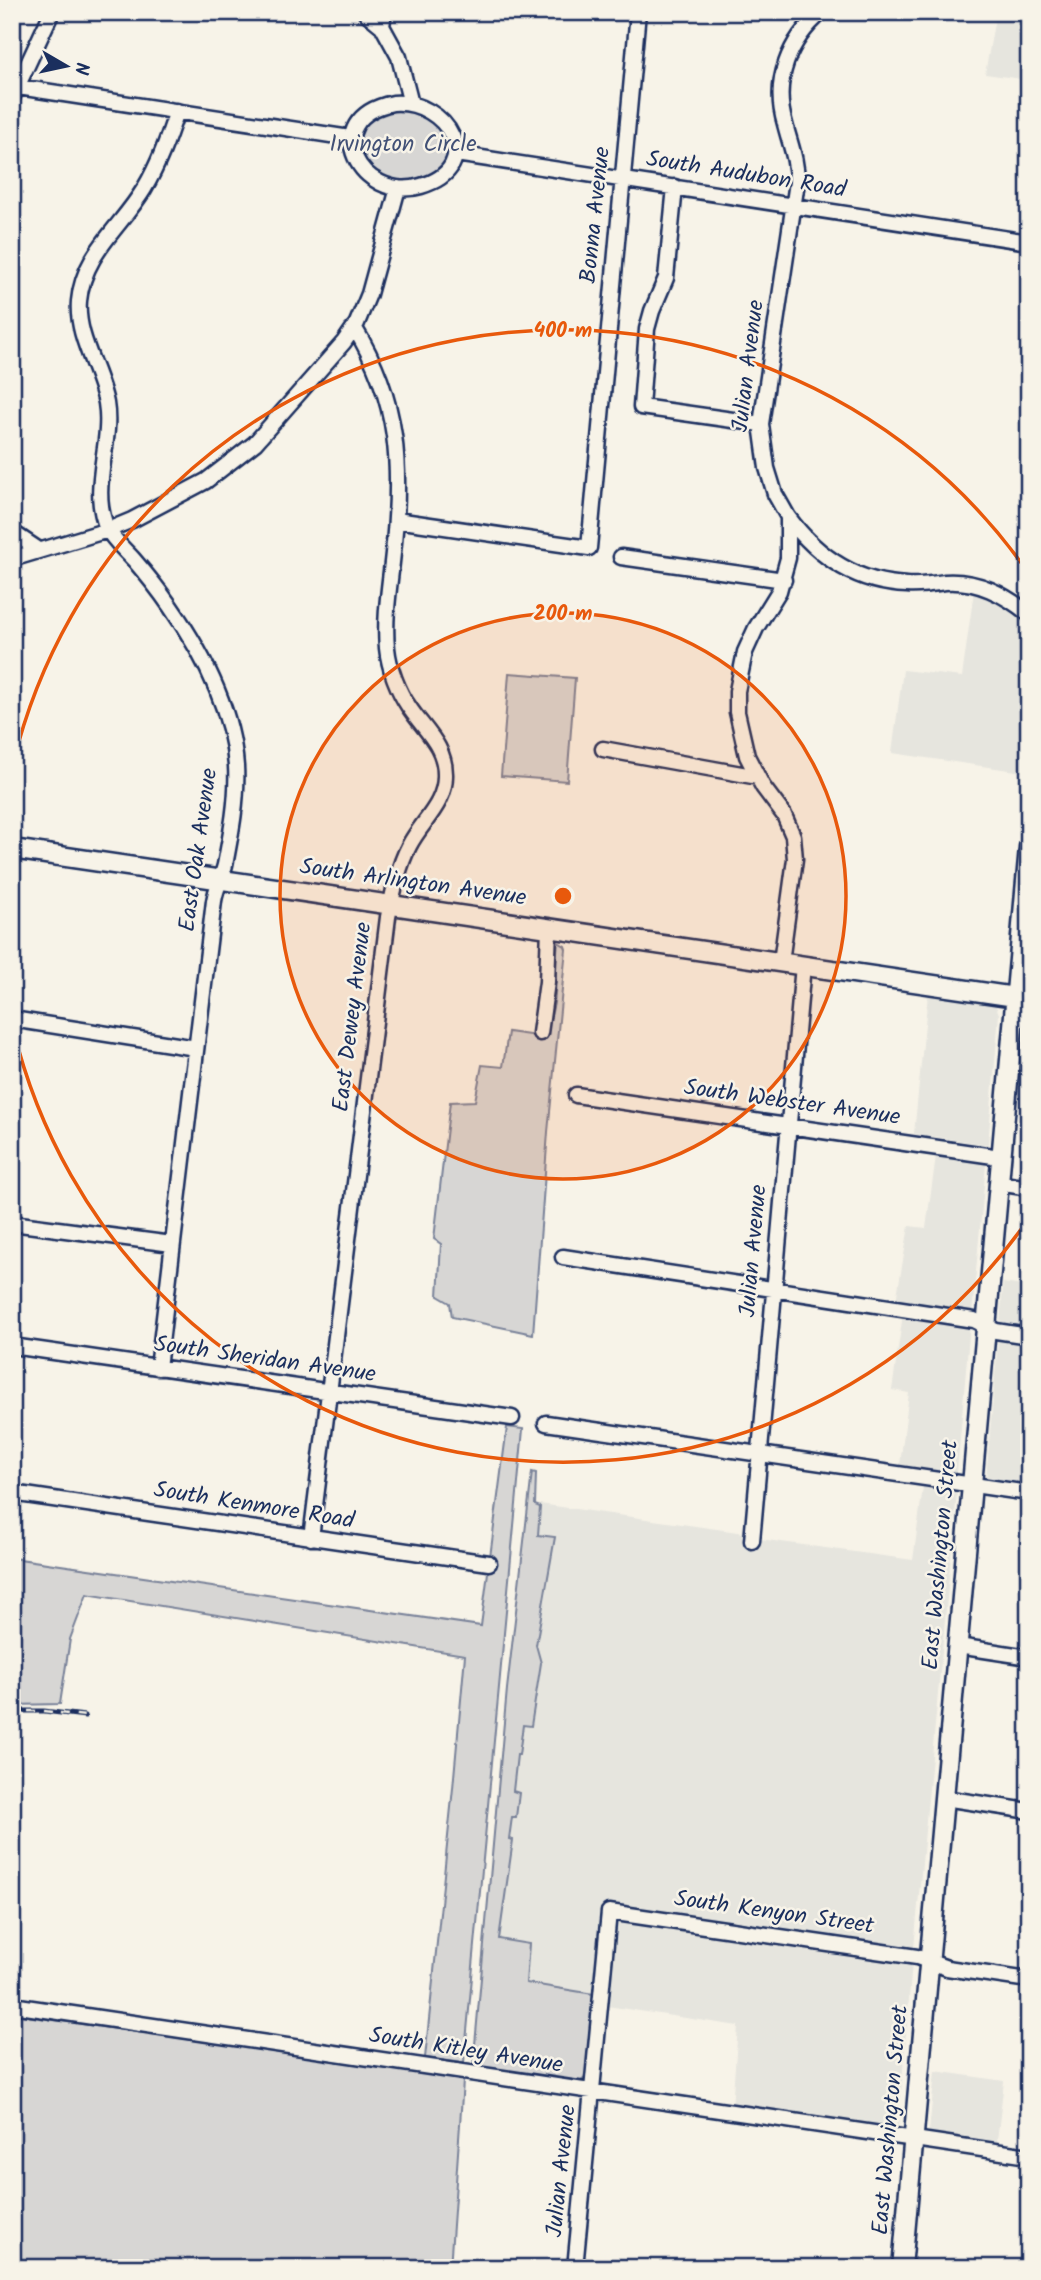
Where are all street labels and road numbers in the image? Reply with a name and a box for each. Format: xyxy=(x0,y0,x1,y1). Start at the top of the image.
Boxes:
street label: South Audubon Road xyxy=(644,141,849,209)
street label: Bonna Avenue xyxy=(571,145,621,285)
street label: Julian Avenue xyxy=(723,298,775,434)
street label: East Oak Avenue xyxy=(170,766,228,934)
street label: South Arlington Avenue xyxy=(297,849,529,917)
street label: East Dewey Avenue xyxy=(324,920,382,1114)
street label: South Webster Avenue xyxy=(681,1070,903,1136)
street label: Julian Avenue xyxy=(730,1183,778,1319)
street label: South Sheridan Avenue xyxy=(152,1327,378,1393)
street label: East Washington Street xyxy=(913,1437,969,1672)
street label: South Kenmore Road xyxy=(151,1472,357,1540)
street label: South Kenyon Street xyxy=(672,1881,877,1945)
street label: East Washington Street xyxy=(863,2002,919,2237)
street label: South Kitley Avenue xyxy=(366,2018,566,2084)
street label: Julian Avenue xyxy=(537,2103,587,2239)

